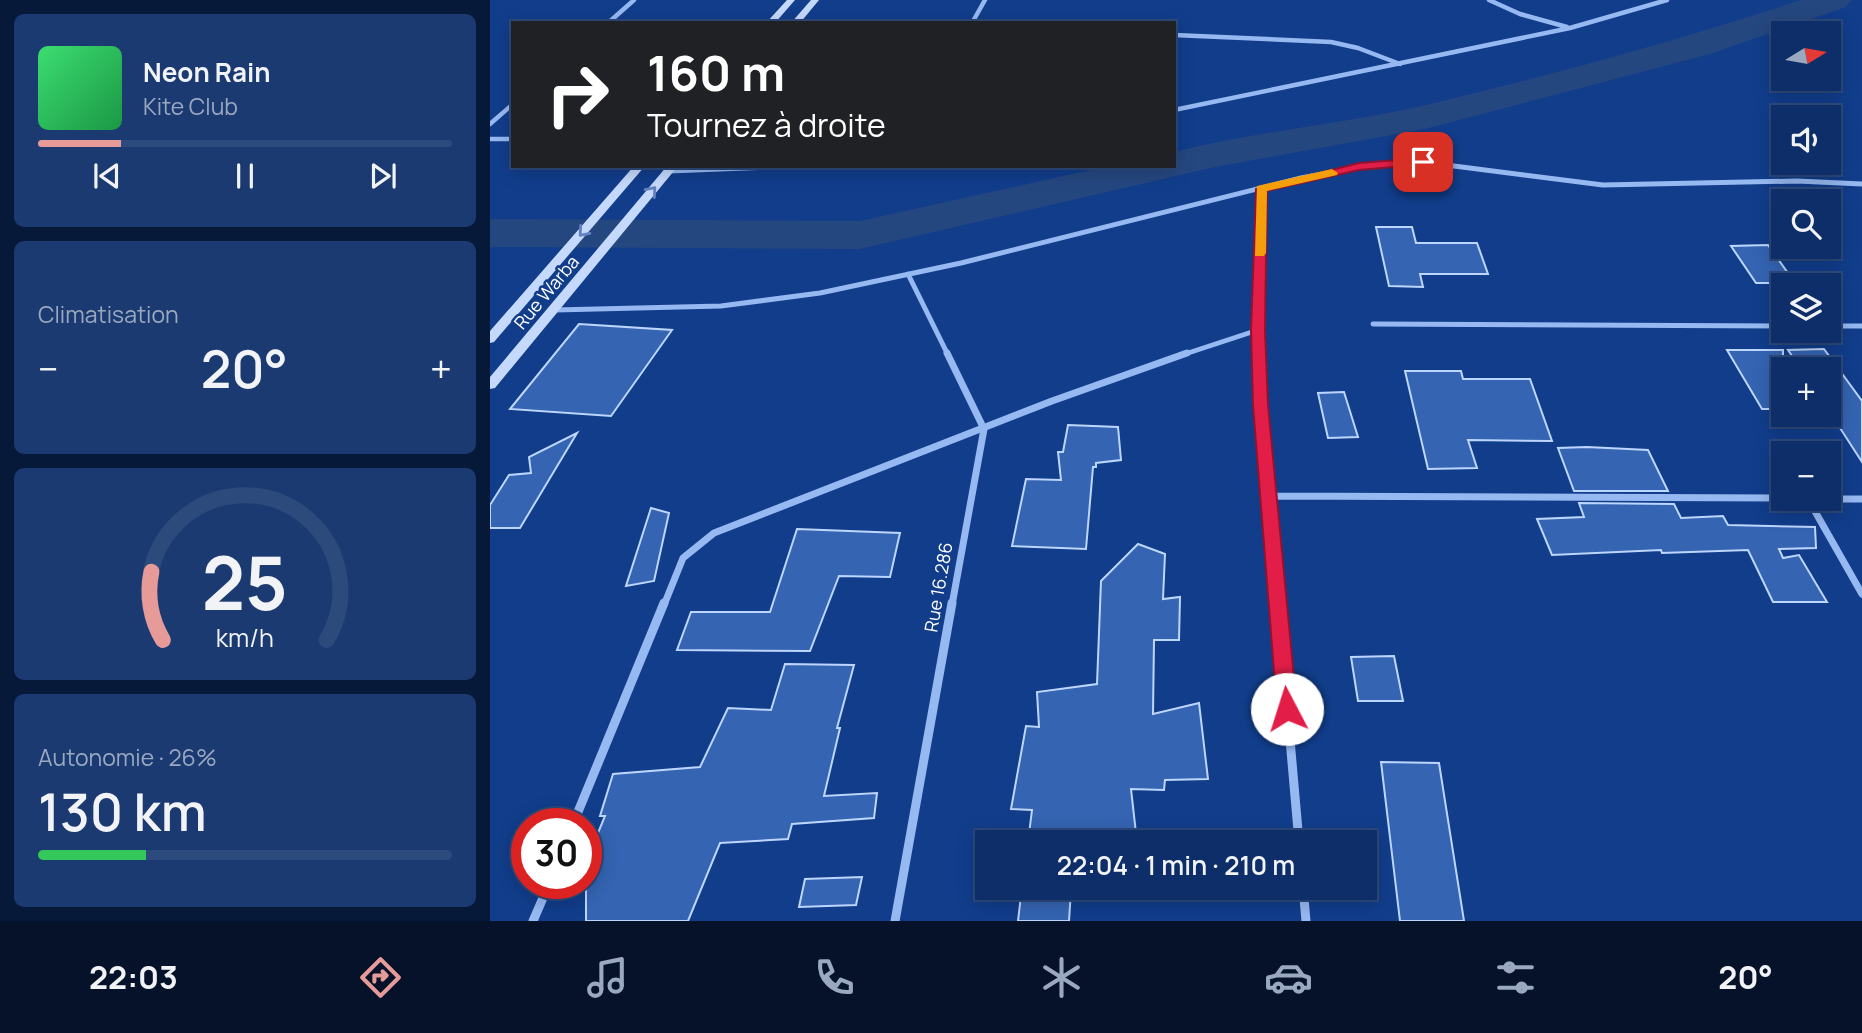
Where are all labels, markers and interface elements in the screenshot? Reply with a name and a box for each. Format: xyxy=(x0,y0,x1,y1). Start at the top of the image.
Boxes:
north arrow xyxy=(1771,21,1841,91)
map controls xyxy=(1771,21,1841,511)
text: 160 m xyxy=(647,39,785,106)
icon: right xyxy=(532,49,623,140)
text: Neon Rain xyxy=(143,54,271,90)
text: Kite Club xyxy=(143,90,238,122)
text: Tournez à droite xyxy=(647,103,886,147)
button: sound xyxy=(1771,105,1841,175)
pin xyxy=(1393,132,1453,192)
icon: arrive xyxy=(1404,143,1442,181)
icon: previous xyxy=(88,157,126,195)
icon: pause xyxy=(226,157,264,195)
icon: next xyxy=(364,157,402,195)
one-way arrow xyxy=(644,186,656,199)
button: search xyxy=(1771,189,1841,259)
one-way arrow xyxy=(579,224,591,237)
street label: Rue Warba xyxy=(508,250,584,334)
button: layers xyxy=(1771,273,1841,343)
text: Climatisation xyxy=(38,298,179,330)
text: 20° xyxy=(201,333,288,404)
text: − xyxy=(38,342,59,394)
text: + xyxy=(430,342,452,394)
button: + xyxy=(1771,357,1841,427)
button: − xyxy=(1771,441,1841,511)
text: 25 xyxy=(202,532,288,632)
street label: Rue 16.286 xyxy=(918,540,958,634)
text: km/h xyxy=(216,620,274,655)
position arrow xyxy=(1250,672,1324,746)
text: Autonomie · 26% xyxy=(38,741,217,773)
text: 130 km xyxy=(38,776,207,847)
speed limit sign: 30 xyxy=(511,808,602,899)
text: 22:04 · 1 min · 210 m xyxy=(1057,847,1295,883)
icon: directions xyxy=(356,953,405,1002)
icon: music xyxy=(583,953,632,1002)
icon: phone xyxy=(810,953,859,1002)
icon: climate xyxy=(1037,953,1086,1002)
icon: car xyxy=(1264,953,1313,1002)
icon: filters xyxy=(1491,953,1540,1002)
text: 22:03 xyxy=(89,955,178,999)
text: 20° xyxy=(1718,955,1773,999)

